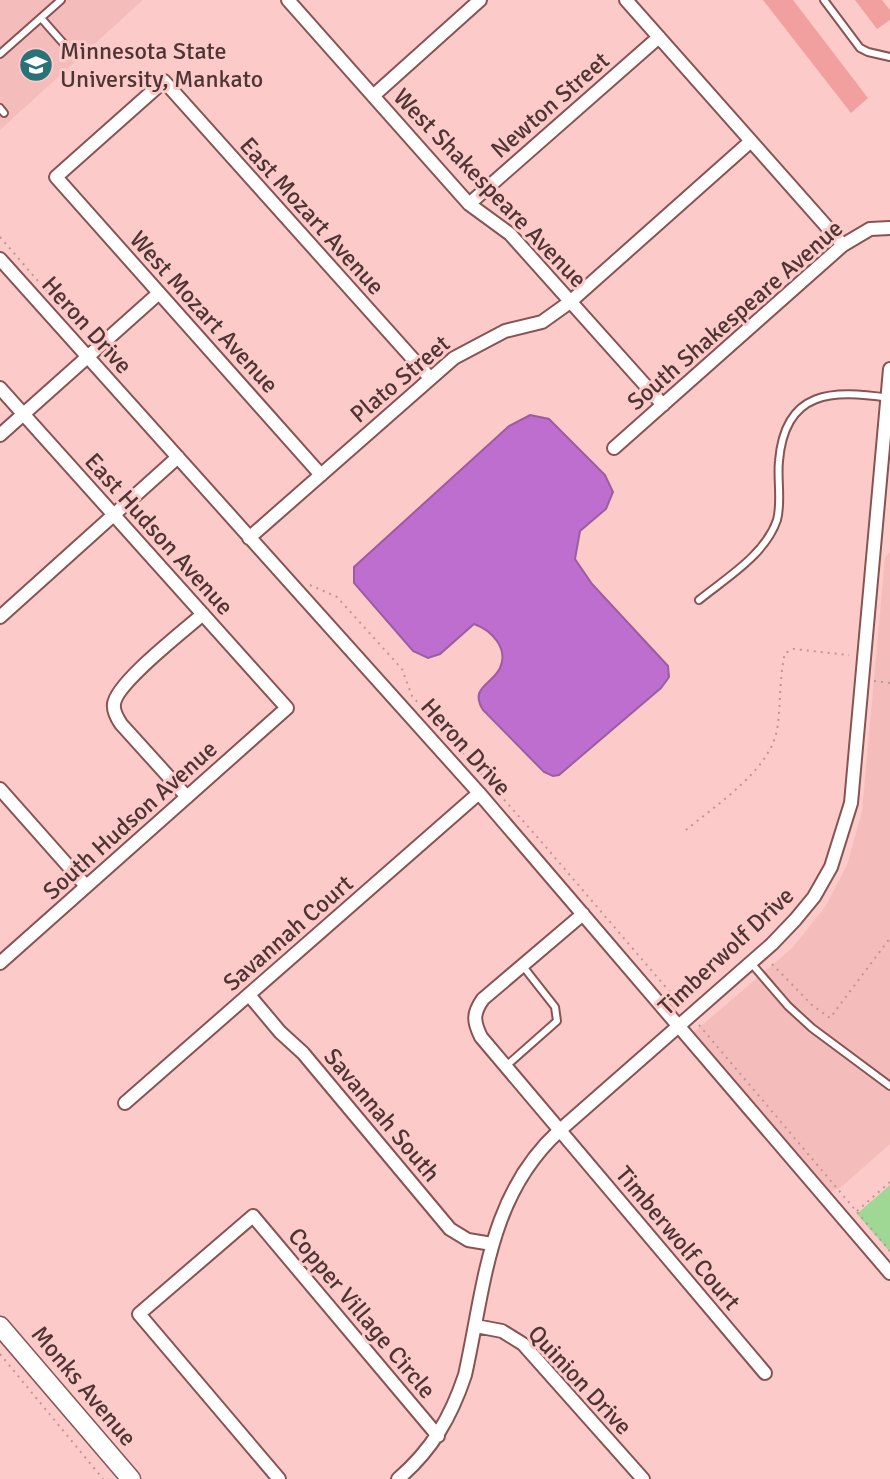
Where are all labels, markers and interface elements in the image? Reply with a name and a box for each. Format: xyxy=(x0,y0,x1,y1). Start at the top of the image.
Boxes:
place label: Minnesota State University, Mankato xyxy=(60,36,263,94)
street label: Newton Street xyxy=(485,45,615,165)
school or university icon: Minnesota State University, Mankato xyxy=(17,46,55,84)
street label: West Shakespeare Avenue xyxy=(387,82,593,294)
street label: East Mozart Avenue xyxy=(233,131,391,301)
street label: South Shakespeare Avenue xyxy=(621,213,849,417)
street label: West Mozart Avenue xyxy=(123,225,285,399)
street label: Heron Drive xyxy=(35,270,139,380)
street label: Plato Street xyxy=(344,329,456,429)
street label: East Hudson Avenue xyxy=(78,447,240,621)
street label: Heron Drive xyxy=(414,692,518,802)
street label: South Hudson Avenue xyxy=(37,734,223,906)
street label: Savannah Court xyxy=(217,868,359,998)
street label: Timberwolf Drive xyxy=(652,880,800,1022)
street label: Savannah South xyxy=(317,1042,447,1188)
street label: Timberwolf Court xyxy=(609,1160,747,1316)
street label: Copper Village Circle xyxy=(282,1221,442,1405)
street label: Quinion Drive xyxy=(522,1319,638,1441)
street label: Monks Avenue xyxy=(25,1320,143,1452)

